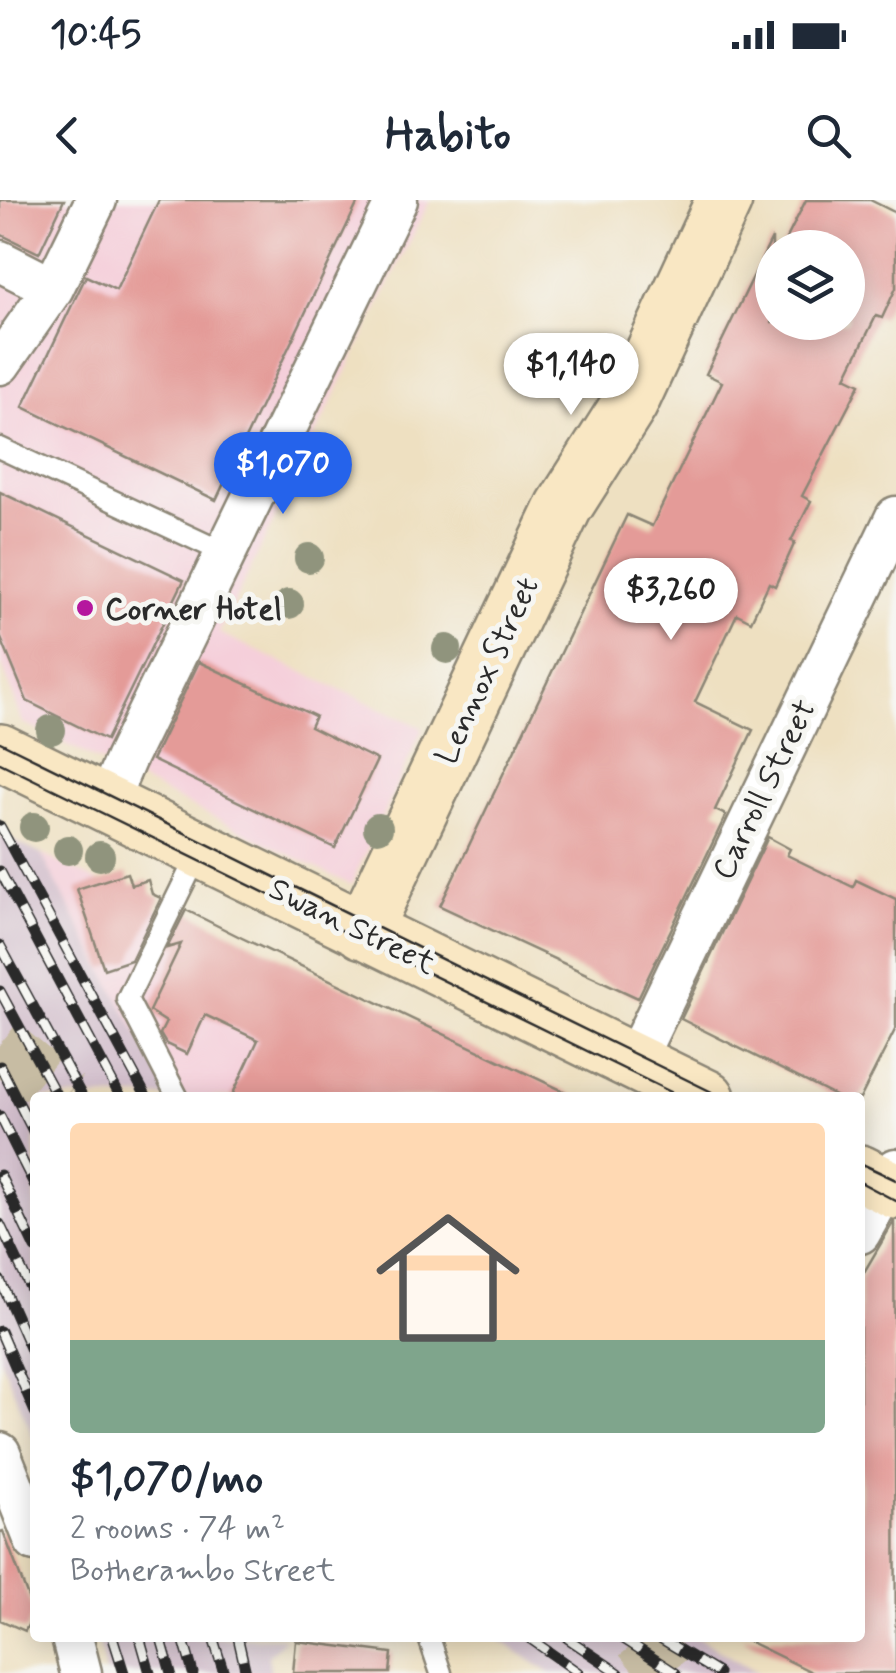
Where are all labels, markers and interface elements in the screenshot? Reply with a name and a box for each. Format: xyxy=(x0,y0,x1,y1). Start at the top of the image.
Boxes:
text: 10:45 xyxy=(50,11,141,60)
text: Habito xyxy=(385,106,511,165)
icon: back xyxy=(40,108,95,163)
icon: search xyxy=(801,108,856,163)
map controls xyxy=(755,230,865,340)
button: layers xyxy=(755,230,865,340)
pin: $1,140 xyxy=(490,333,652,418)
text: $1,140 xyxy=(526,344,616,386)
pin: $1,070 xyxy=(202,432,364,517)
text: $1,070 xyxy=(236,443,330,485)
pin: $3,260 xyxy=(590,558,752,643)
text: $3,260 xyxy=(626,569,716,611)
street label: Lennox Street xyxy=(426,570,550,771)
place label: Corner Hotel xyxy=(105,589,282,631)
marker: Corner Hotel xyxy=(74,597,96,619)
street label: Carroll Street xyxy=(703,693,827,887)
street label: Swan Street xyxy=(262,868,443,985)
icon: home xyxy=(358,1188,538,1368)
text: $1,070/mo xyxy=(70,1453,263,1508)
text: 2 rooms · 74 m² xyxy=(70,1508,285,1550)
text: Botherambo Street xyxy=(70,1550,335,1592)

